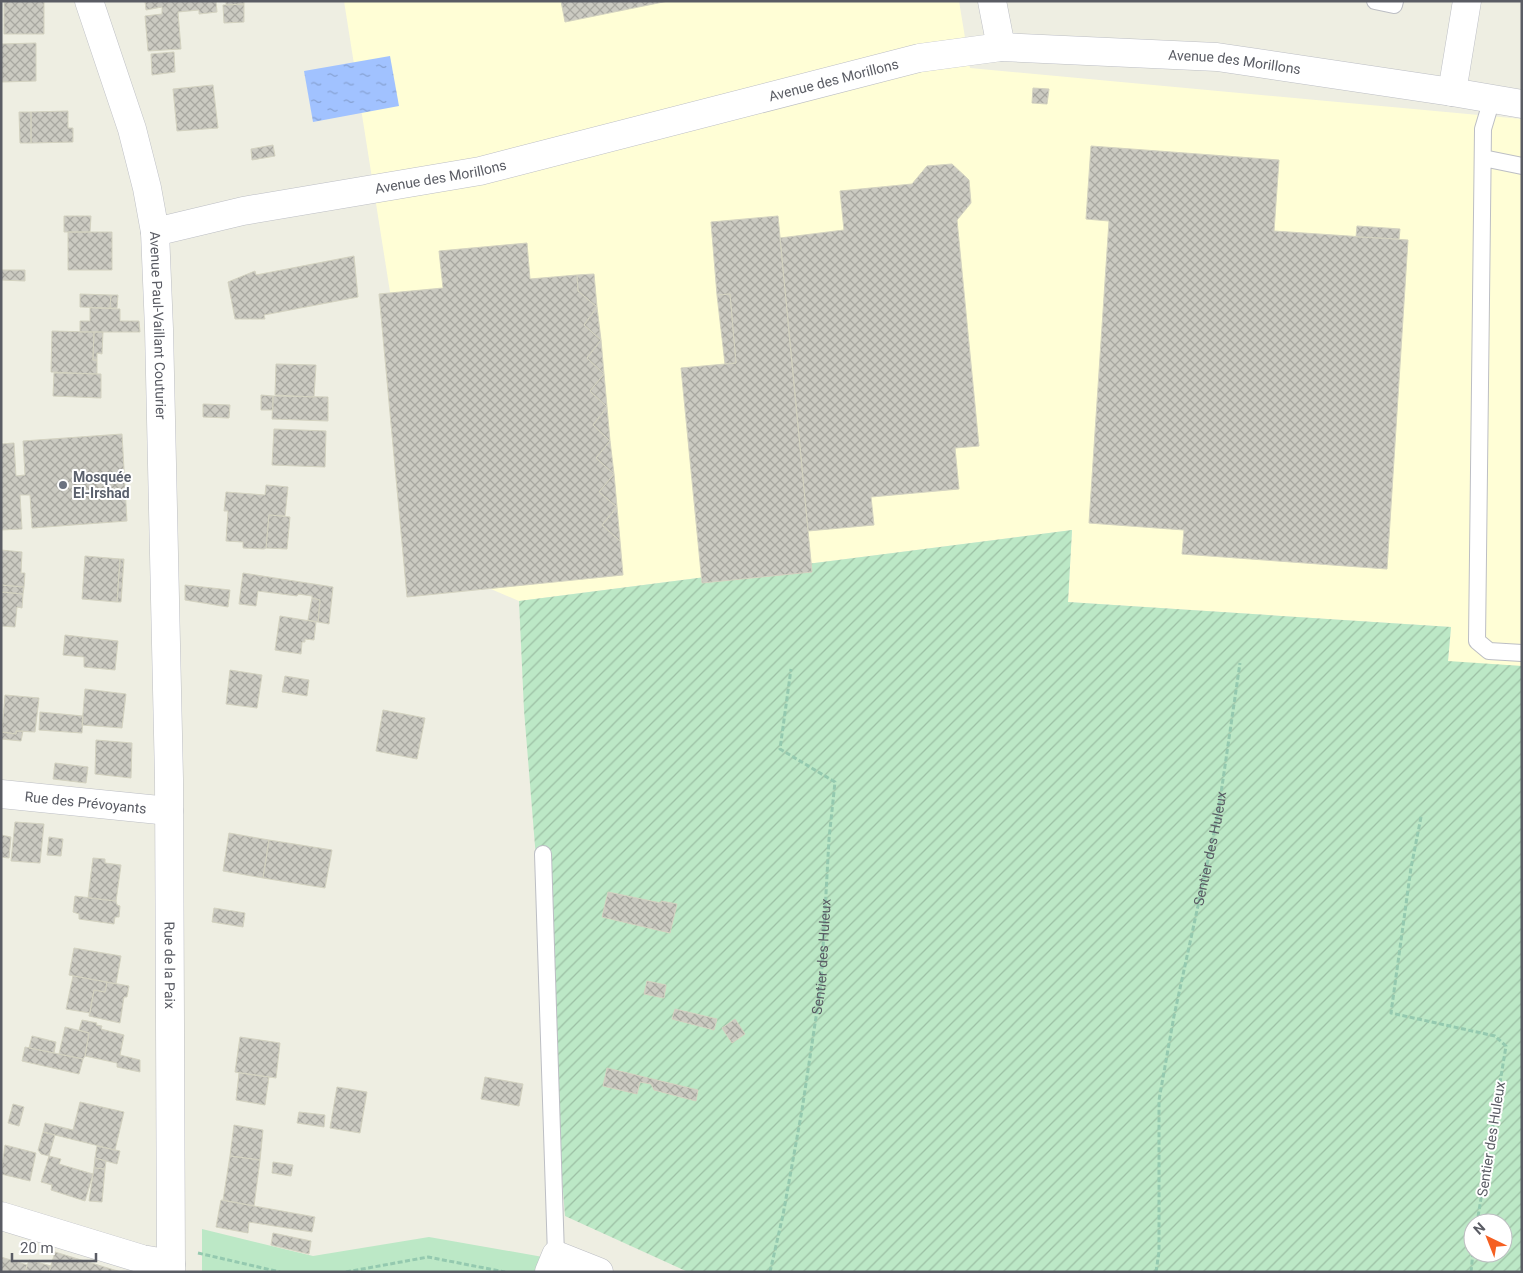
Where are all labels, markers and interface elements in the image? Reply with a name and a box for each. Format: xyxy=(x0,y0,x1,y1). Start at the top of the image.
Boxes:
street label: Avenue des Morillons xyxy=(1168,47,1302,77)
street label: Avenue des Morillons xyxy=(767,56,900,104)
street label: Avenue des Morillons xyxy=(374,157,508,197)
street label: Avenue Paul-Vaillant Couturier xyxy=(147,231,169,420)
place label: Mosquée El-Irshad xyxy=(73,469,132,501)
marker: Mosquée El-Irshad xyxy=(57,479,69,491)
street label: Rue des Prévoyants xyxy=(24,788,147,817)
street label: Sentier des Huleux xyxy=(1190,790,1229,907)
street label: Sentier des Huleux xyxy=(808,898,834,1016)
street label: Rue de la Paix xyxy=(162,921,178,1009)
street label: Sentier des Huleux xyxy=(1474,1080,1508,1198)
north arrow xyxy=(1463,1213,1513,1263)
text: N xyxy=(1470,1219,1488,1238)
scale bar xyxy=(12,1230,96,1262)
text: 20 m xyxy=(20,1239,54,1257)

